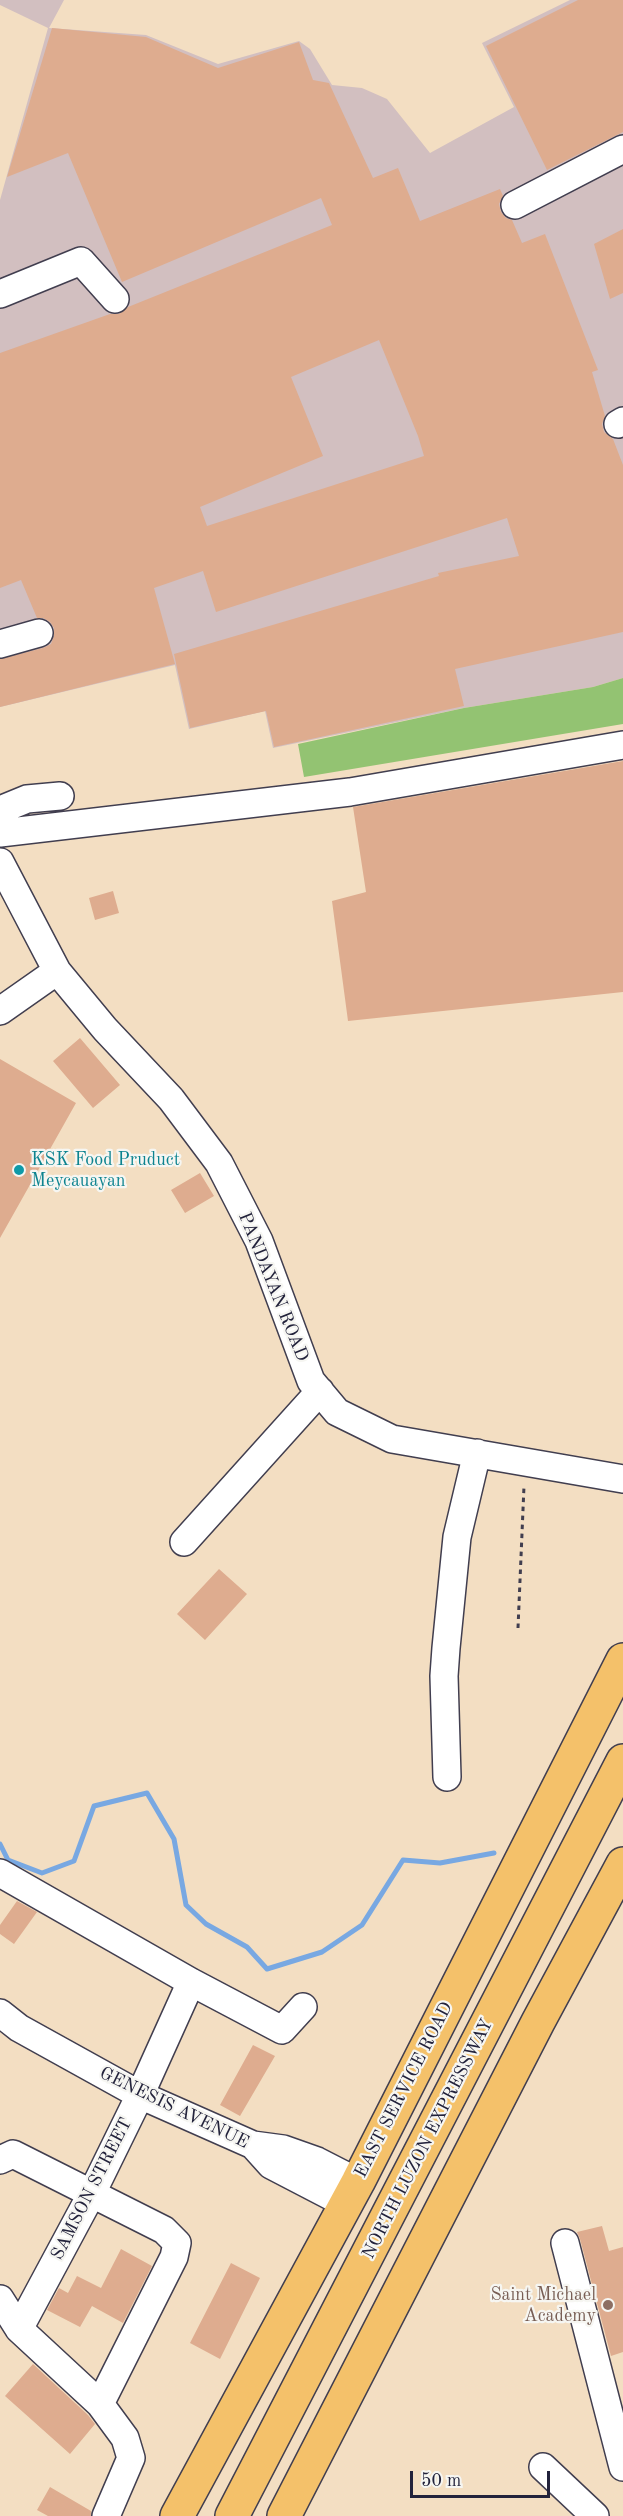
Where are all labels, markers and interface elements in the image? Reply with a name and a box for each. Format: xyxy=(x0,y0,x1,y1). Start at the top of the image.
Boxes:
place label: KSK Food Pruduct Meycauayan xyxy=(31,1149,180,1192)
marker: KSK Food Pruduct Meycauayan xyxy=(12,1163,26,1177)
street label: PANDAYAN ROAD xyxy=(233,1209,313,1365)
street label: EAST SERVICE ROAD xyxy=(350,1998,458,2182)
street label: NORTH LUZON EXPRESSWAY xyxy=(358,2015,498,2263)
street label: GENESIS AVENUE xyxy=(96,2062,252,2154)
street label: SAMSON STREET xyxy=(47,2114,137,2264)
place label: Saint Michael Academy xyxy=(490,2284,596,2326)
marker: Saint Michael Academy xyxy=(601,2298,615,2312)
scale bar xyxy=(413,2459,552,2497)
text: 50 m xyxy=(421,2472,461,2490)

